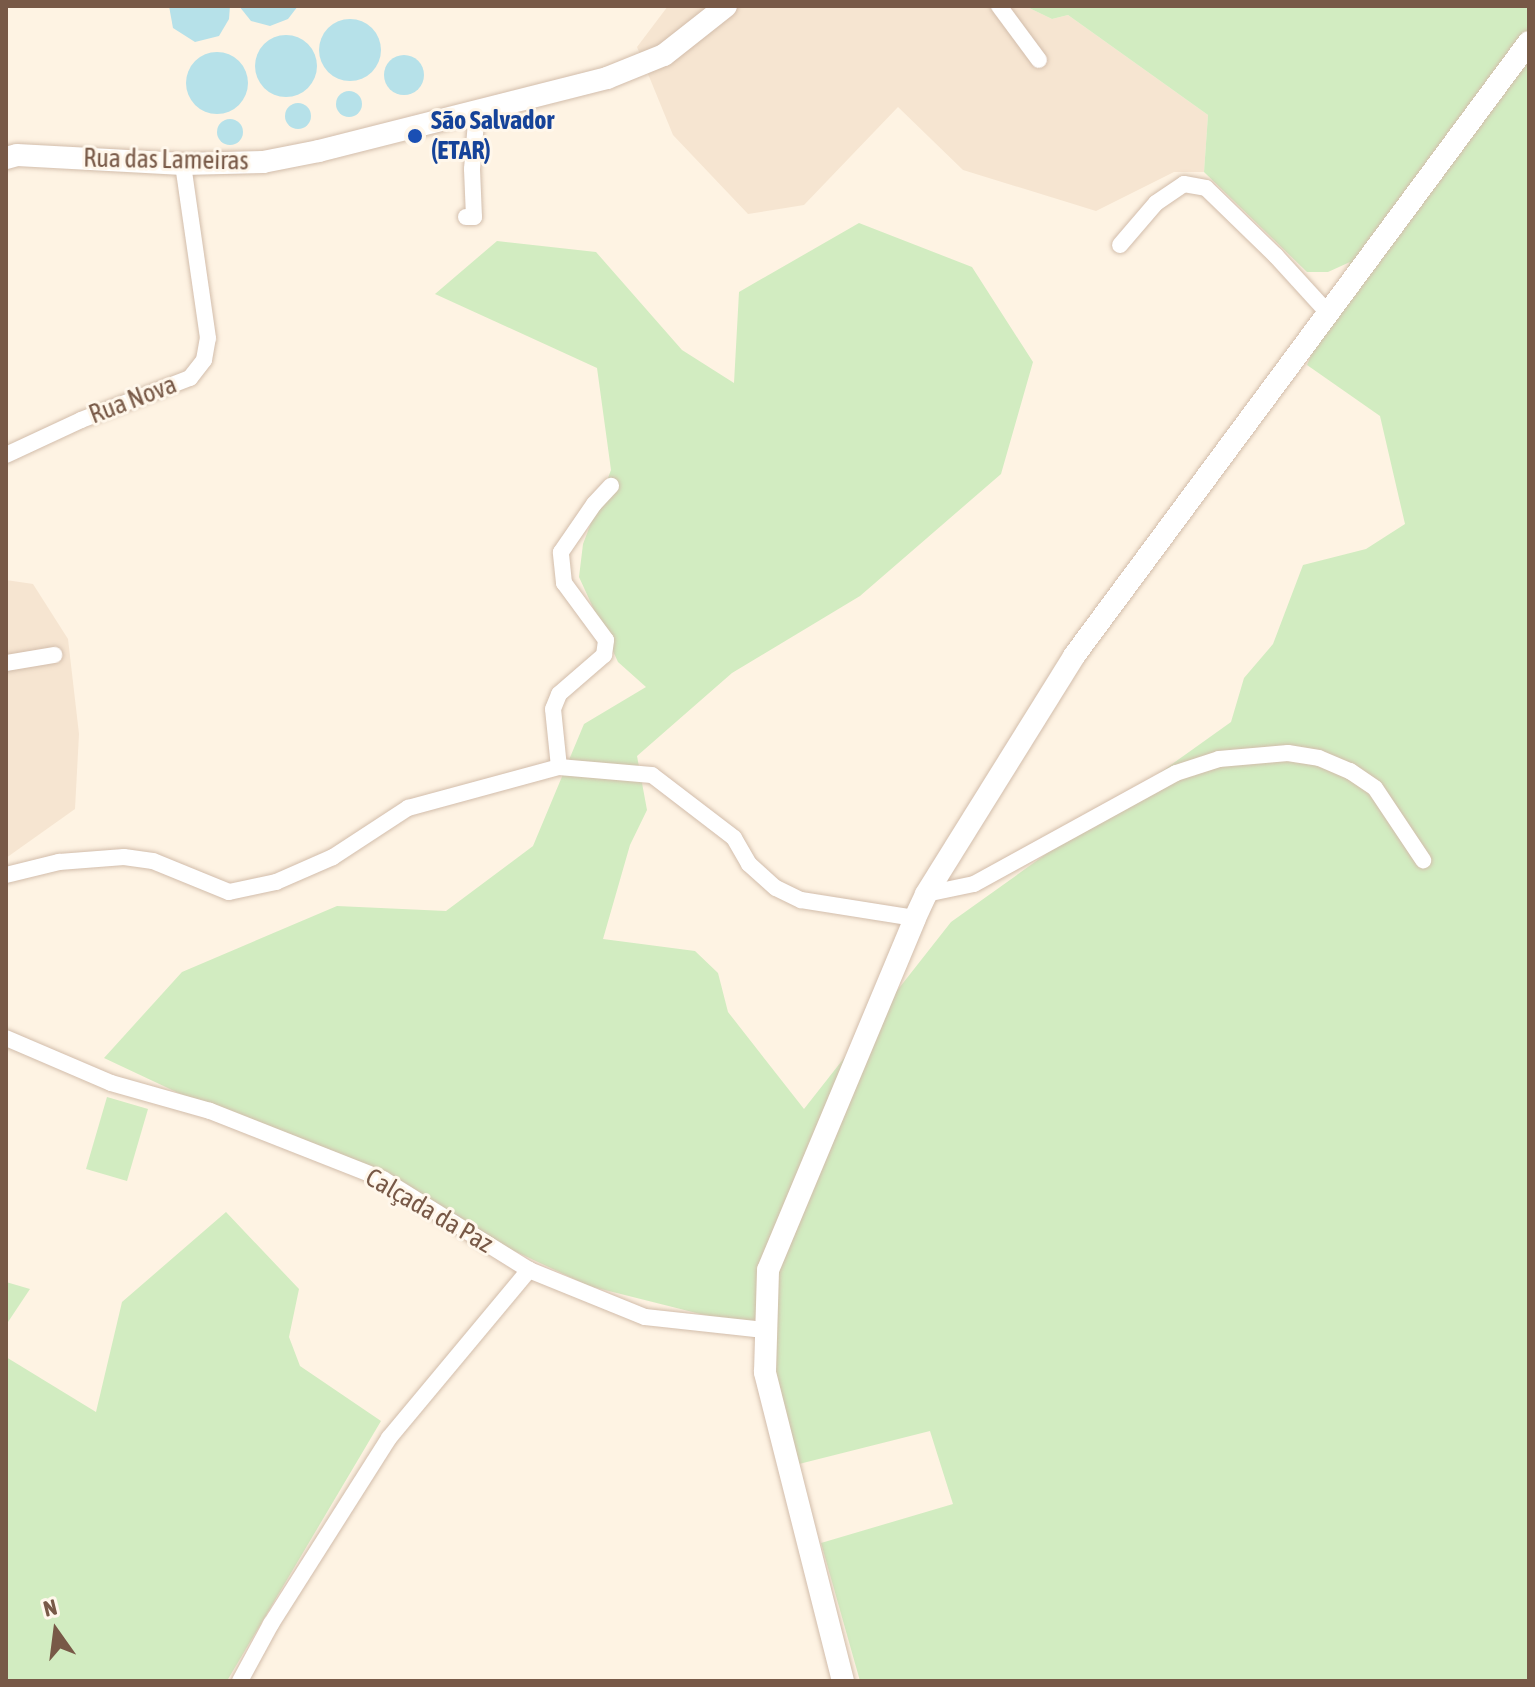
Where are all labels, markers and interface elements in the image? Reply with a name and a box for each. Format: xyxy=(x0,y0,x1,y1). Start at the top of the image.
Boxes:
place label: São Salvador (ETAR) xyxy=(431,105,554,166)
marker: São Salvador (ETAR) xyxy=(406,127,424,145)
street label: Rua das Lameiras xyxy=(83,143,249,177)
street label: Rua Nova xyxy=(85,369,181,431)
street label: Calçada da Paz xyxy=(360,1162,498,1260)
north arrow xyxy=(16,1591,96,1671)
text: N xyxy=(41,1594,60,1622)

